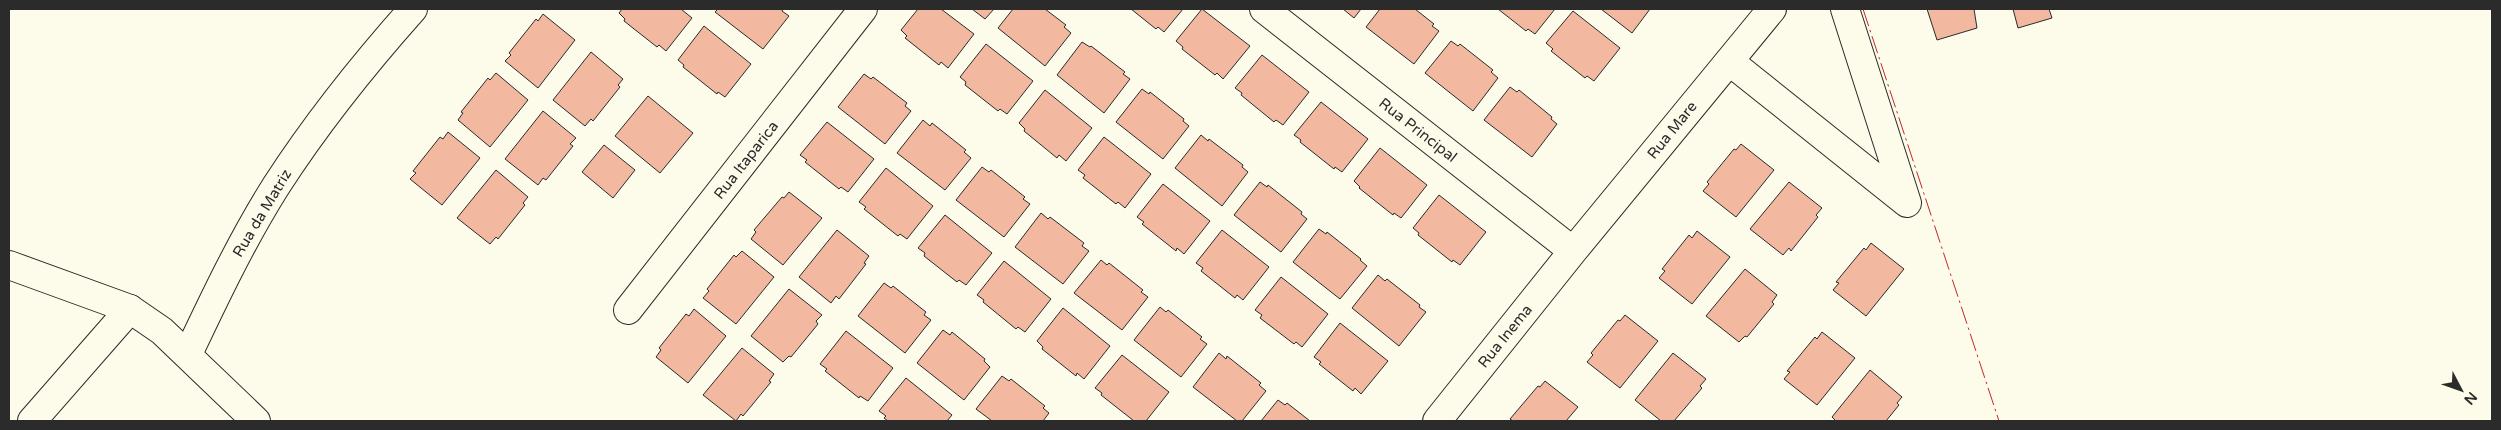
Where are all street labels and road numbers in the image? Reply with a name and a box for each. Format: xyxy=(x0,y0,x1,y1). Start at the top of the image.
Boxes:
street label: Rua Principal xyxy=(1375,94,1461,166)
street label: Rua Mare xyxy=(1643,97,1701,163)
street label: Rua Itaparica xyxy=(710,117,782,203)
street label: Rua da Matriz xyxy=(229,166,295,260)
street label: Rua Inema xyxy=(1474,301,1536,371)

